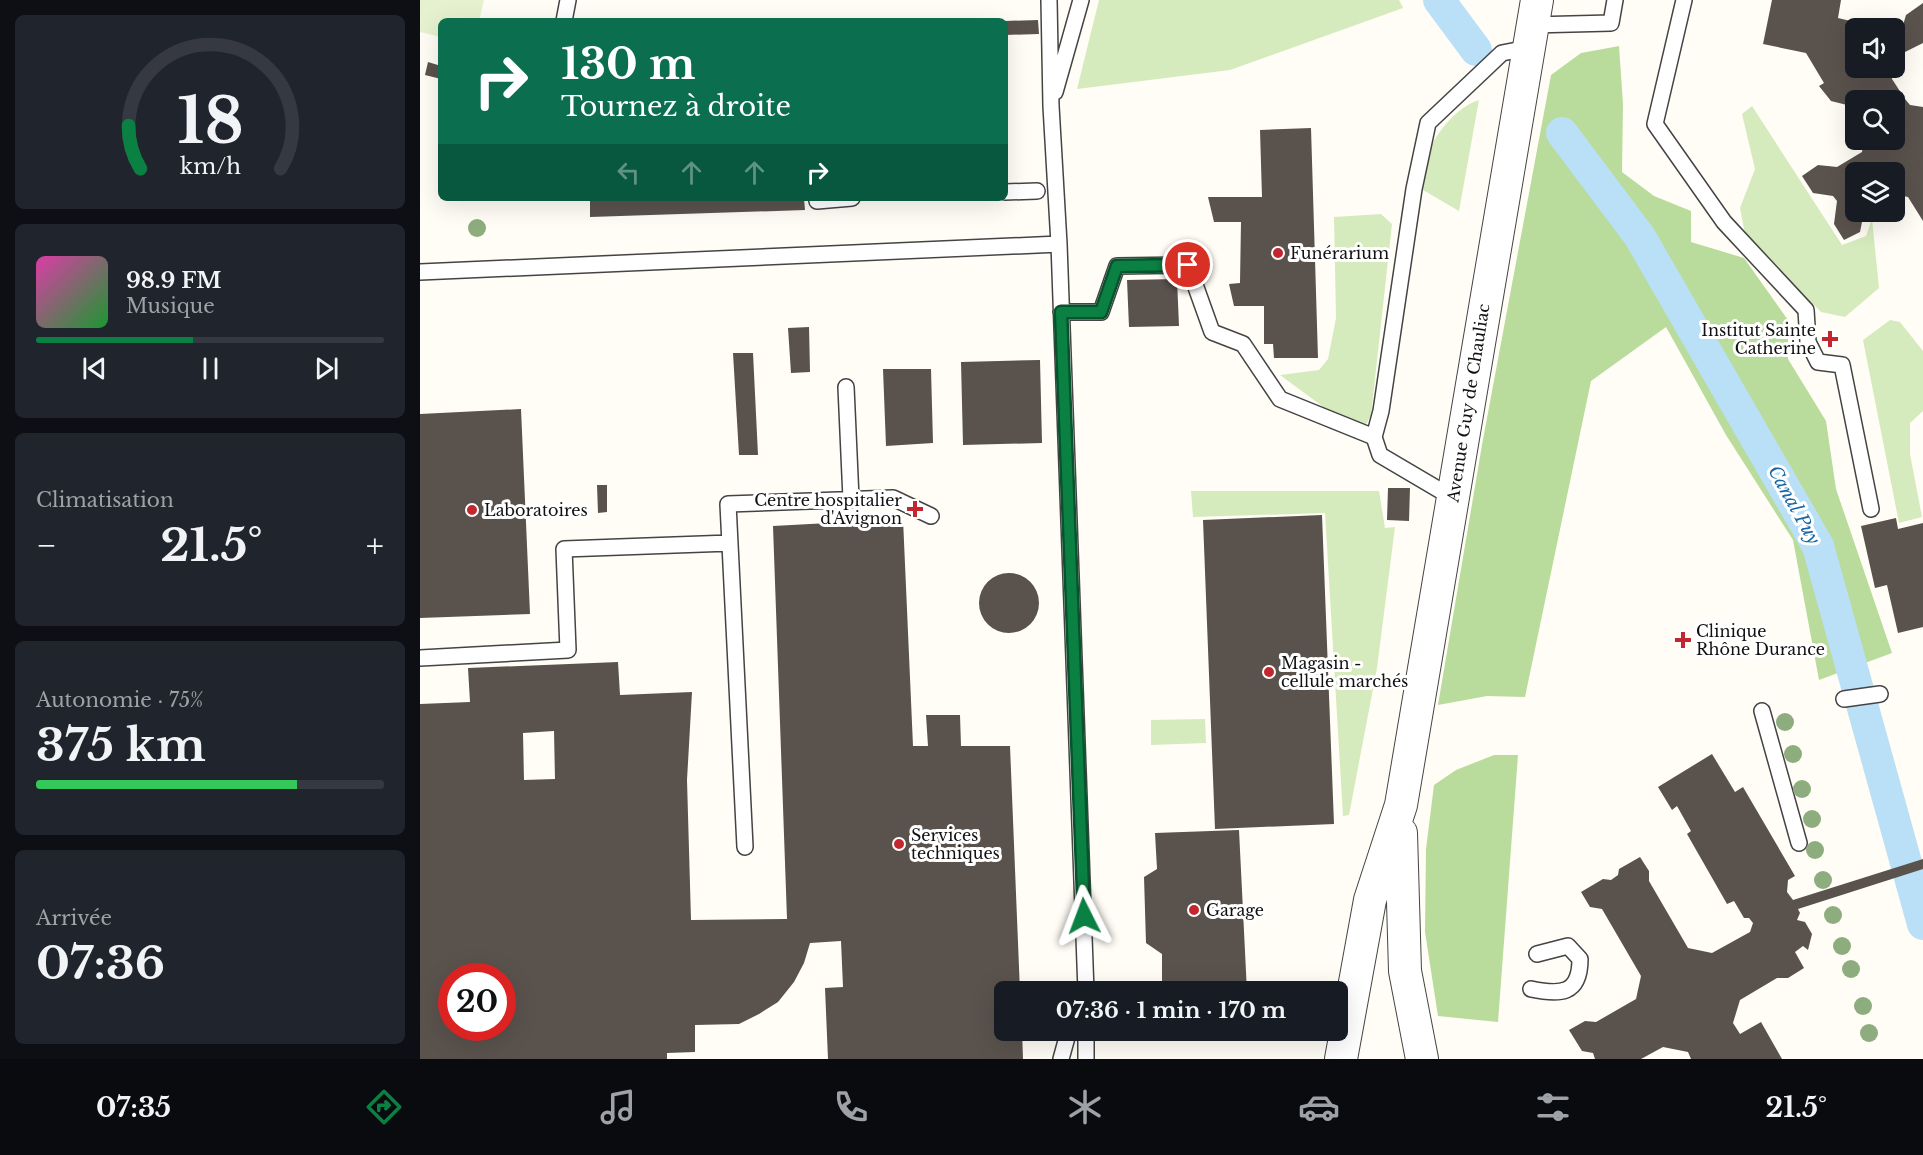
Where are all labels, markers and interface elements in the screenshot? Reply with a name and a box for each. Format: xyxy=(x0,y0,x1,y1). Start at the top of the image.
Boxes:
map controls xyxy=(1845,18,1905,222)
button: sound xyxy=(1845,18,1905,78)
text: 130 m xyxy=(561,38,695,90)
icon: right xyxy=(462,42,540,120)
text: 18 xyxy=(177,82,243,160)
text: Tournez à droite xyxy=(561,90,791,123)
button: search xyxy=(1845,90,1905,150)
text: km/h xyxy=(180,153,241,180)
icon: left xyxy=(612,156,645,189)
icon: ahead xyxy=(675,156,708,189)
icon: ahead xyxy=(738,156,771,189)
icon: right xyxy=(801,156,834,189)
button: layers xyxy=(1845,162,1905,222)
pin xyxy=(1162,239,1213,290)
place label: Funérarium xyxy=(1290,243,1389,263)
marker: Funérarium xyxy=(1271,246,1285,260)
icon: arrive xyxy=(1171,248,1204,281)
text: 98.9 FM xyxy=(126,267,222,294)
text: Musique xyxy=(126,294,215,318)
street label: Avenue Guy de Chauliac xyxy=(1442,302,1494,505)
place label: Institut Sainte Catherine xyxy=(1701,320,1816,358)
marker: Institut Sainte Catherine xyxy=(1821,330,1839,348)
icon: previous xyxy=(78,352,111,385)
icon: pause xyxy=(194,352,227,385)
icon: next xyxy=(310,352,343,385)
water label: Canal Puy xyxy=(1763,462,1825,549)
text: Climatisation xyxy=(36,488,174,512)
place label: Centre hospitalier d'Avignon xyxy=(754,490,902,528)
place label: Laboratoires xyxy=(484,500,588,520)
marker: Centre hospitalier d'Avignon xyxy=(906,500,924,518)
marker: Laboratoires xyxy=(465,503,479,517)
text: 21.5° xyxy=(160,517,263,573)
text: − xyxy=(36,525,57,566)
text: + xyxy=(366,525,384,566)
place label: Clinique Rhône Durance xyxy=(1696,621,1825,659)
marker: Clinique Rhône Durance xyxy=(1674,631,1692,649)
place label: Magasin - cellule marchés xyxy=(1281,653,1408,691)
marker: Magasin - cellule marchés xyxy=(1262,665,1276,679)
text: Autonomie · 75% xyxy=(36,688,204,712)
text: 375 km xyxy=(36,717,206,773)
place label: Services techniques xyxy=(911,825,1000,863)
marker: Services techniques xyxy=(892,837,906,851)
position arrow xyxy=(1052,884,1116,948)
place label: Garage xyxy=(1206,900,1264,920)
marker: Garage xyxy=(1187,903,1201,917)
text: Arrivée xyxy=(36,906,112,930)
text: 07:36 xyxy=(36,935,165,991)
speed limit sign: 20 xyxy=(438,963,516,1041)
text: 07:36 · 1 min · 170 m xyxy=(1056,997,1286,1024)
icon: directions xyxy=(363,1086,405,1128)
icon: music xyxy=(597,1086,639,1128)
icon: phone xyxy=(830,1086,872,1128)
icon: climate xyxy=(1064,1086,1106,1128)
icon: car xyxy=(1298,1086,1340,1128)
icon: filters xyxy=(1532,1086,1574,1128)
text: 07:35 xyxy=(96,1091,171,1124)
text: 21.5° xyxy=(1766,1091,1827,1124)

